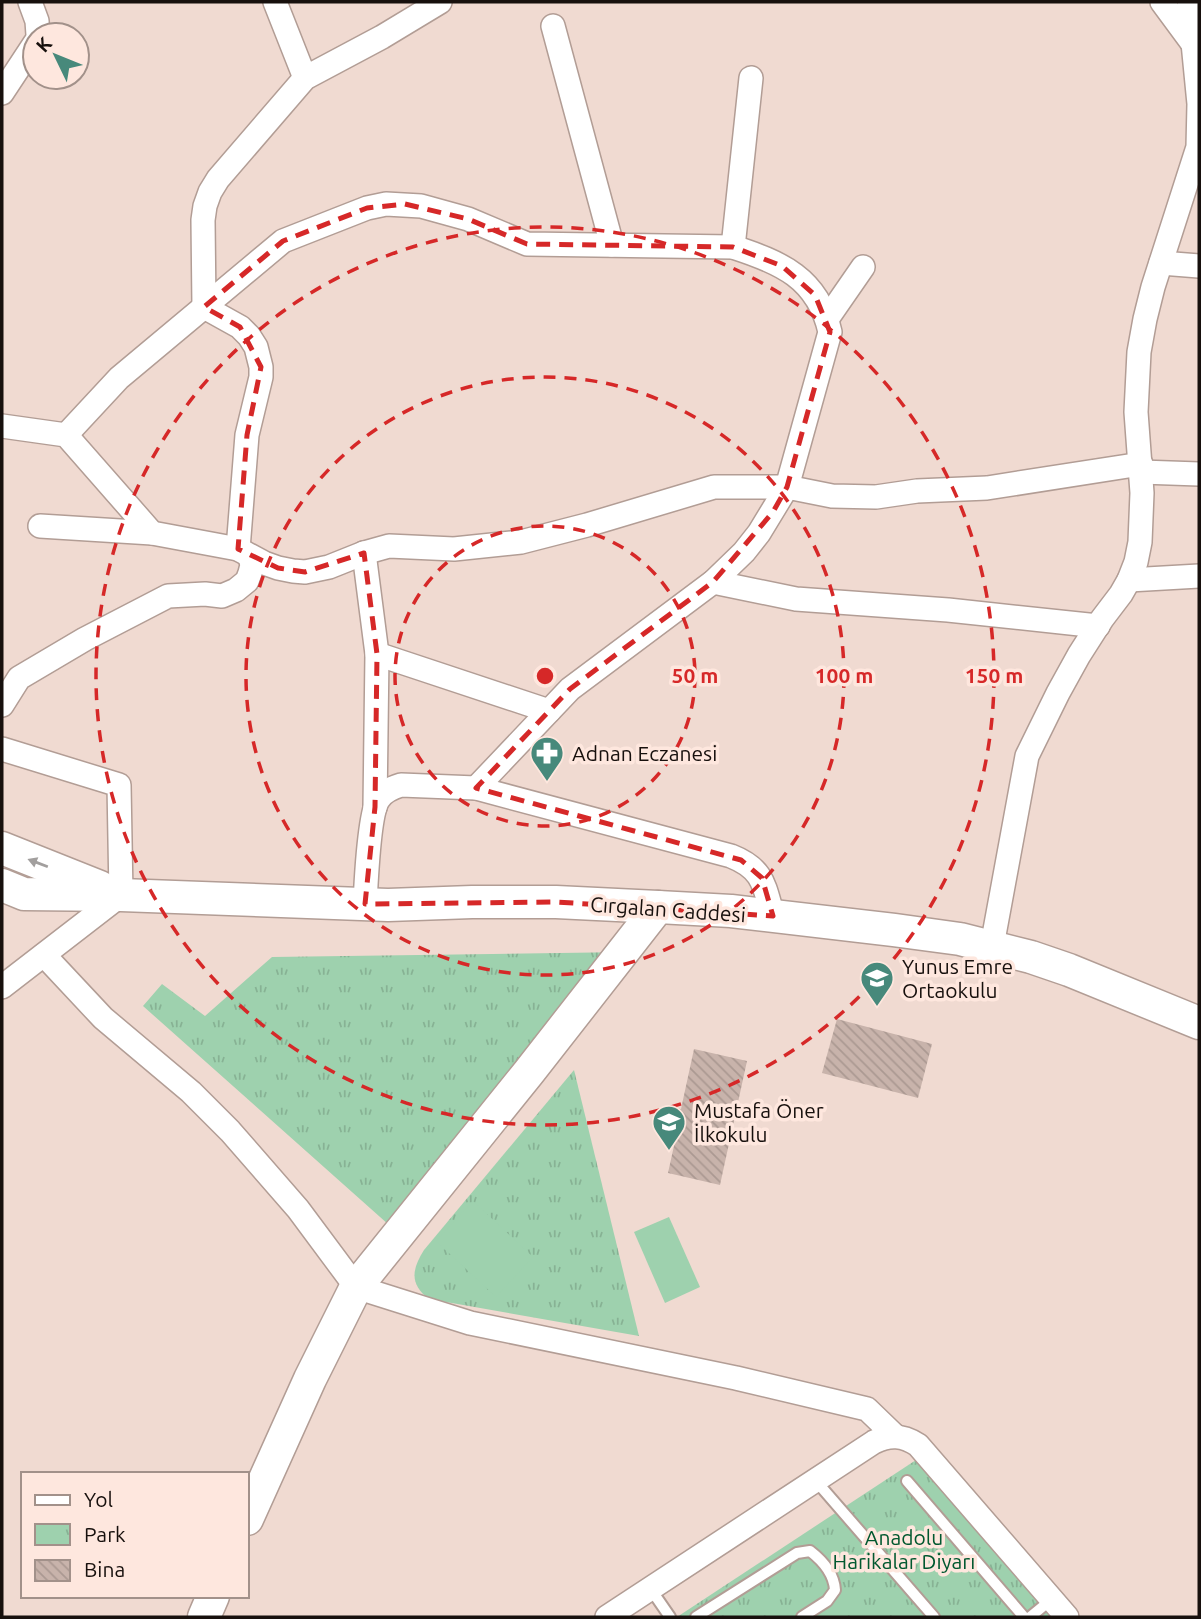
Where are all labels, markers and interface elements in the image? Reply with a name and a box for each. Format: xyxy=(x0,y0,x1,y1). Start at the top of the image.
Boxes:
north arrow xyxy=(21,21,91,91)
text: K xyxy=(31,32,56,57)
text: 50 m xyxy=(672,663,718,687)
text: 100 m xyxy=(815,663,873,687)
text: 150 m xyxy=(965,663,1023,687)
centre of rings xyxy=(533,664,557,688)
pharmacy icon: Adnan Eczanesi xyxy=(528,734,566,783)
place label: Adnan Eczanesi xyxy=(572,741,717,765)
one-way arrow xyxy=(28,858,49,869)
street label: Cırgalan Caddesi xyxy=(589,892,747,926)
place label: Yunus Emre Ortaokulu xyxy=(902,954,1013,1002)
school or university icon: Yunus Emre Ortaokulu xyxy=(858,959,896,1008)
place label: Mustafa Öner İlkokulu xyxy=(694,1098,824,1146)
school or university icon: Mustafa Öner İlkokulu xyxy=(650,1103,688,1152)
legend xyxy=(21,1472,248,1598)
text: Yol xyxy=(84,1487,113,1511)
text: Park xyxy=(84,1522,126,1546)
park label: Anadolu Harikalar Diyarı xyxy=(833,1525,975,1573)
text: Bina xyxy=(84,1557,125,1581)

